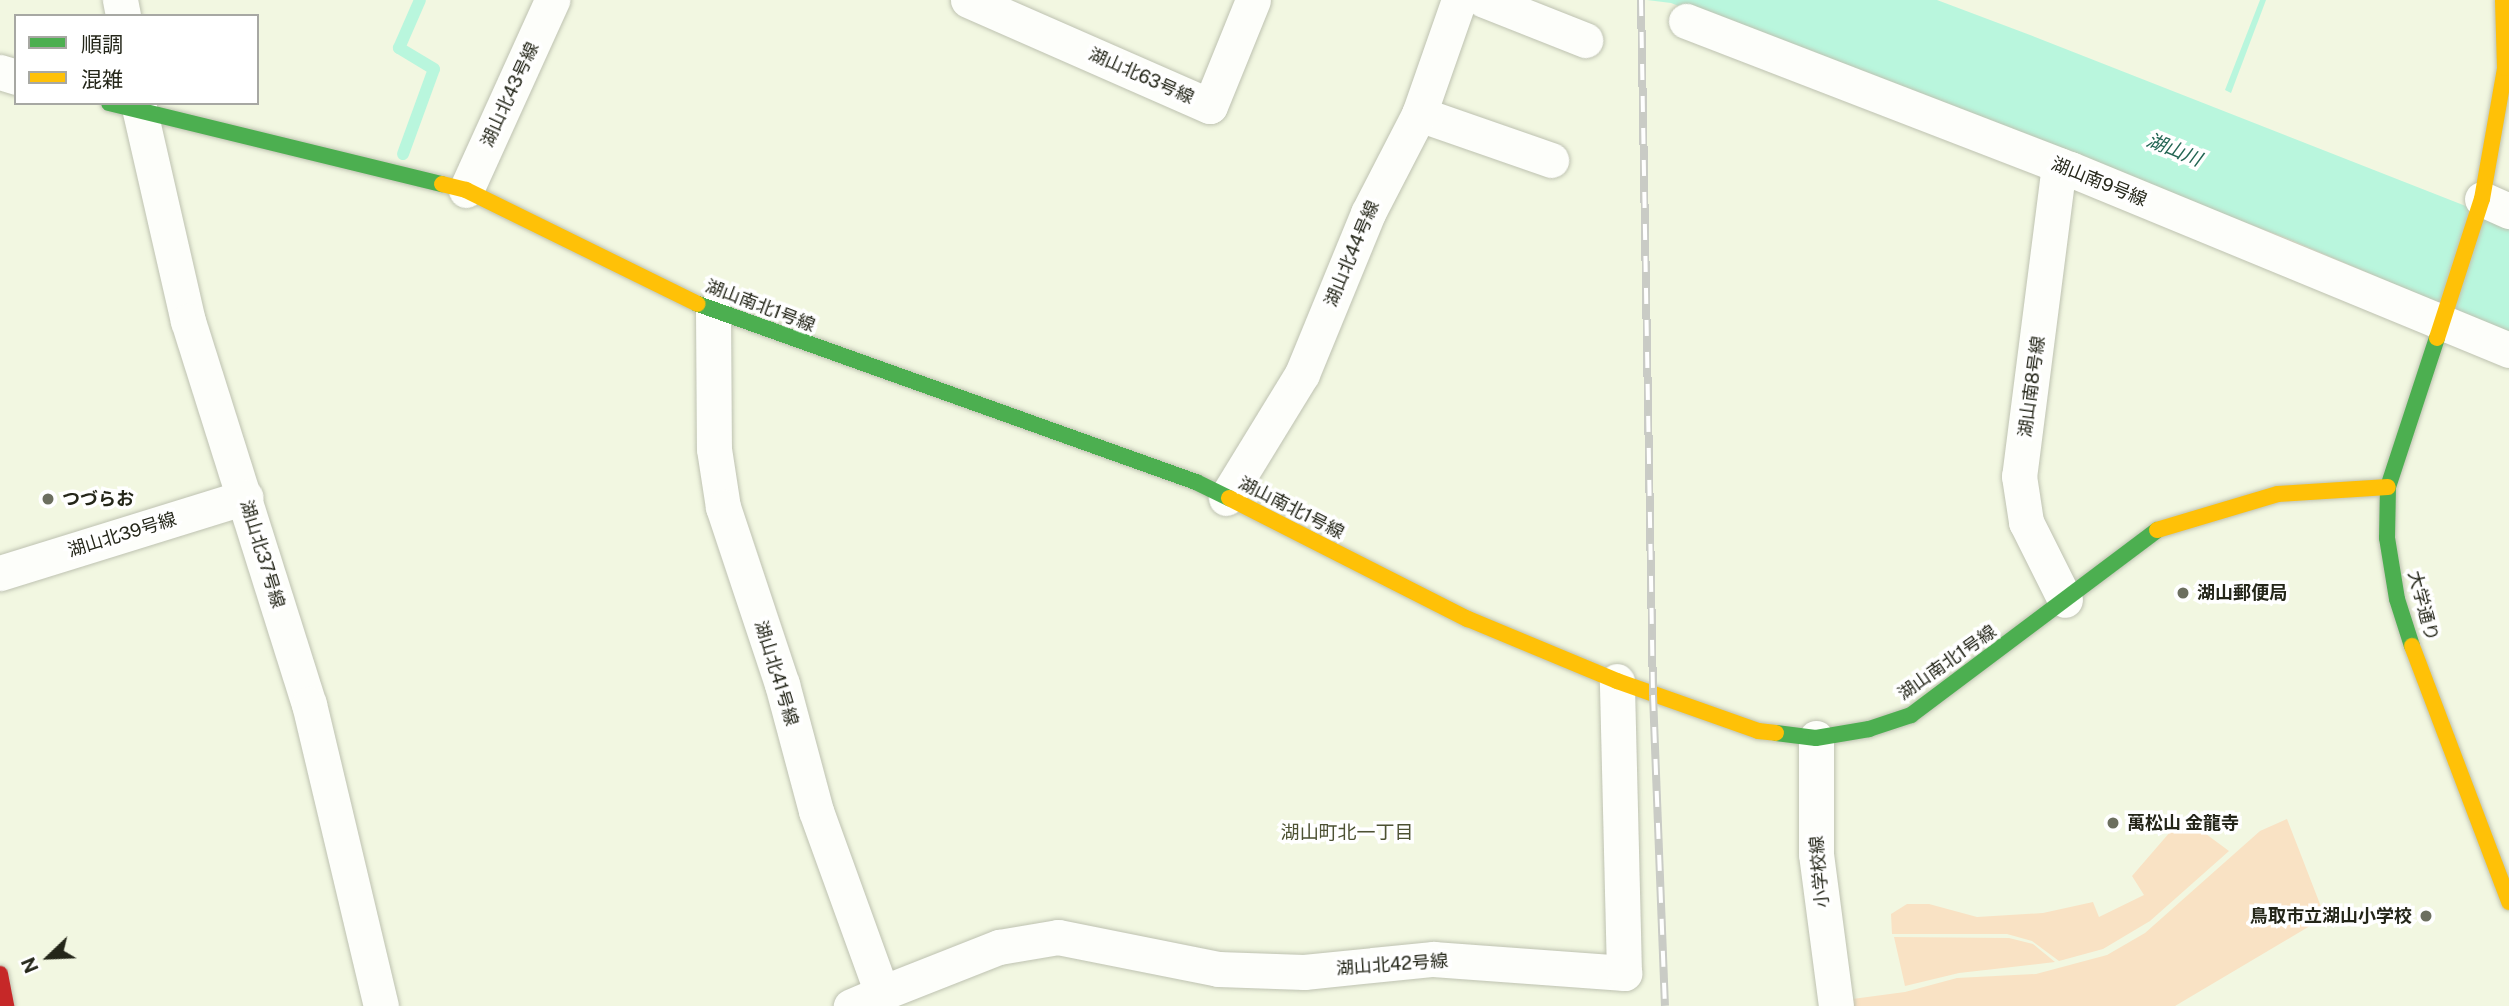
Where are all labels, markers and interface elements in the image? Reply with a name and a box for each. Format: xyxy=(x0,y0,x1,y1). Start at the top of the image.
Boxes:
legend xyxy=(14,14,259,105)
text: 順調 xyxy=(81,32,123,57)
street label: 湖山北43号線 xyxy=(476,39,544,151)
street label: 湖山北63号線 xyxy=(1085,43,1197,109)
text: 混雑 xyxy=(81,67,123,92)
water label: 湖山川 xyxy=(2143,129,2205,171)
street label: 湖山南9号線 xyxy=(2048,153,2150,211)
street label: 湖山北44号線 xyxy=(1320,198,1384,310)
street label: 湖山南北1号線 xyxy=(702,275,818,337)
street label: 湖山南8号線 xyxy=(2014,335,2050,439)
street label: 湖山南北1号線 xyxy=(1235,472,1347,544)
place label: つづらお xyxy=(62,488,134,510)
marker: つづらお xyxy=(40,491,56,507)
street label: 湖山北37号線 xyxy=(235,497,289,611)
street label: 湖山北39号線 xyxy=(65,508,179,562)
street label: 大学通り xyxy=(2403,568,2443,644)
place label: 湖山郵便局 xyxy=(2197,582,2287,604)
marker: 湖山郵便局 xyxy=(2175,585,2191,601)
street label: 湖山北41号線 xyxy=(750,618,802,728)
street label: 湖山南北1号線 xyxy=(1894,621,2000,705)
place label: 萬松山 金龍寺 xyxy=(2127,812,2239,834)
marker: 萬松山 金龍寺 xyxy=(2105,815,2121,831)
district label: 湖山町北一丁目 xyxy=(1281,822,1413,844)
street label: 小学校線 xyxy=(1806,835,1834,909)
place label: 鳥取市立湖山小学校 xyxy=(2250,905,2412,927)
marker: 鳥取市立湖山小学校 xyxy=(2418,908,2434,924)
north arrow xyxy=(14,922,84,992)
street label: 湖山北42号線 xyxy=(1335,950,1449,980)
text: N xyxy=(17,954,43,976)

